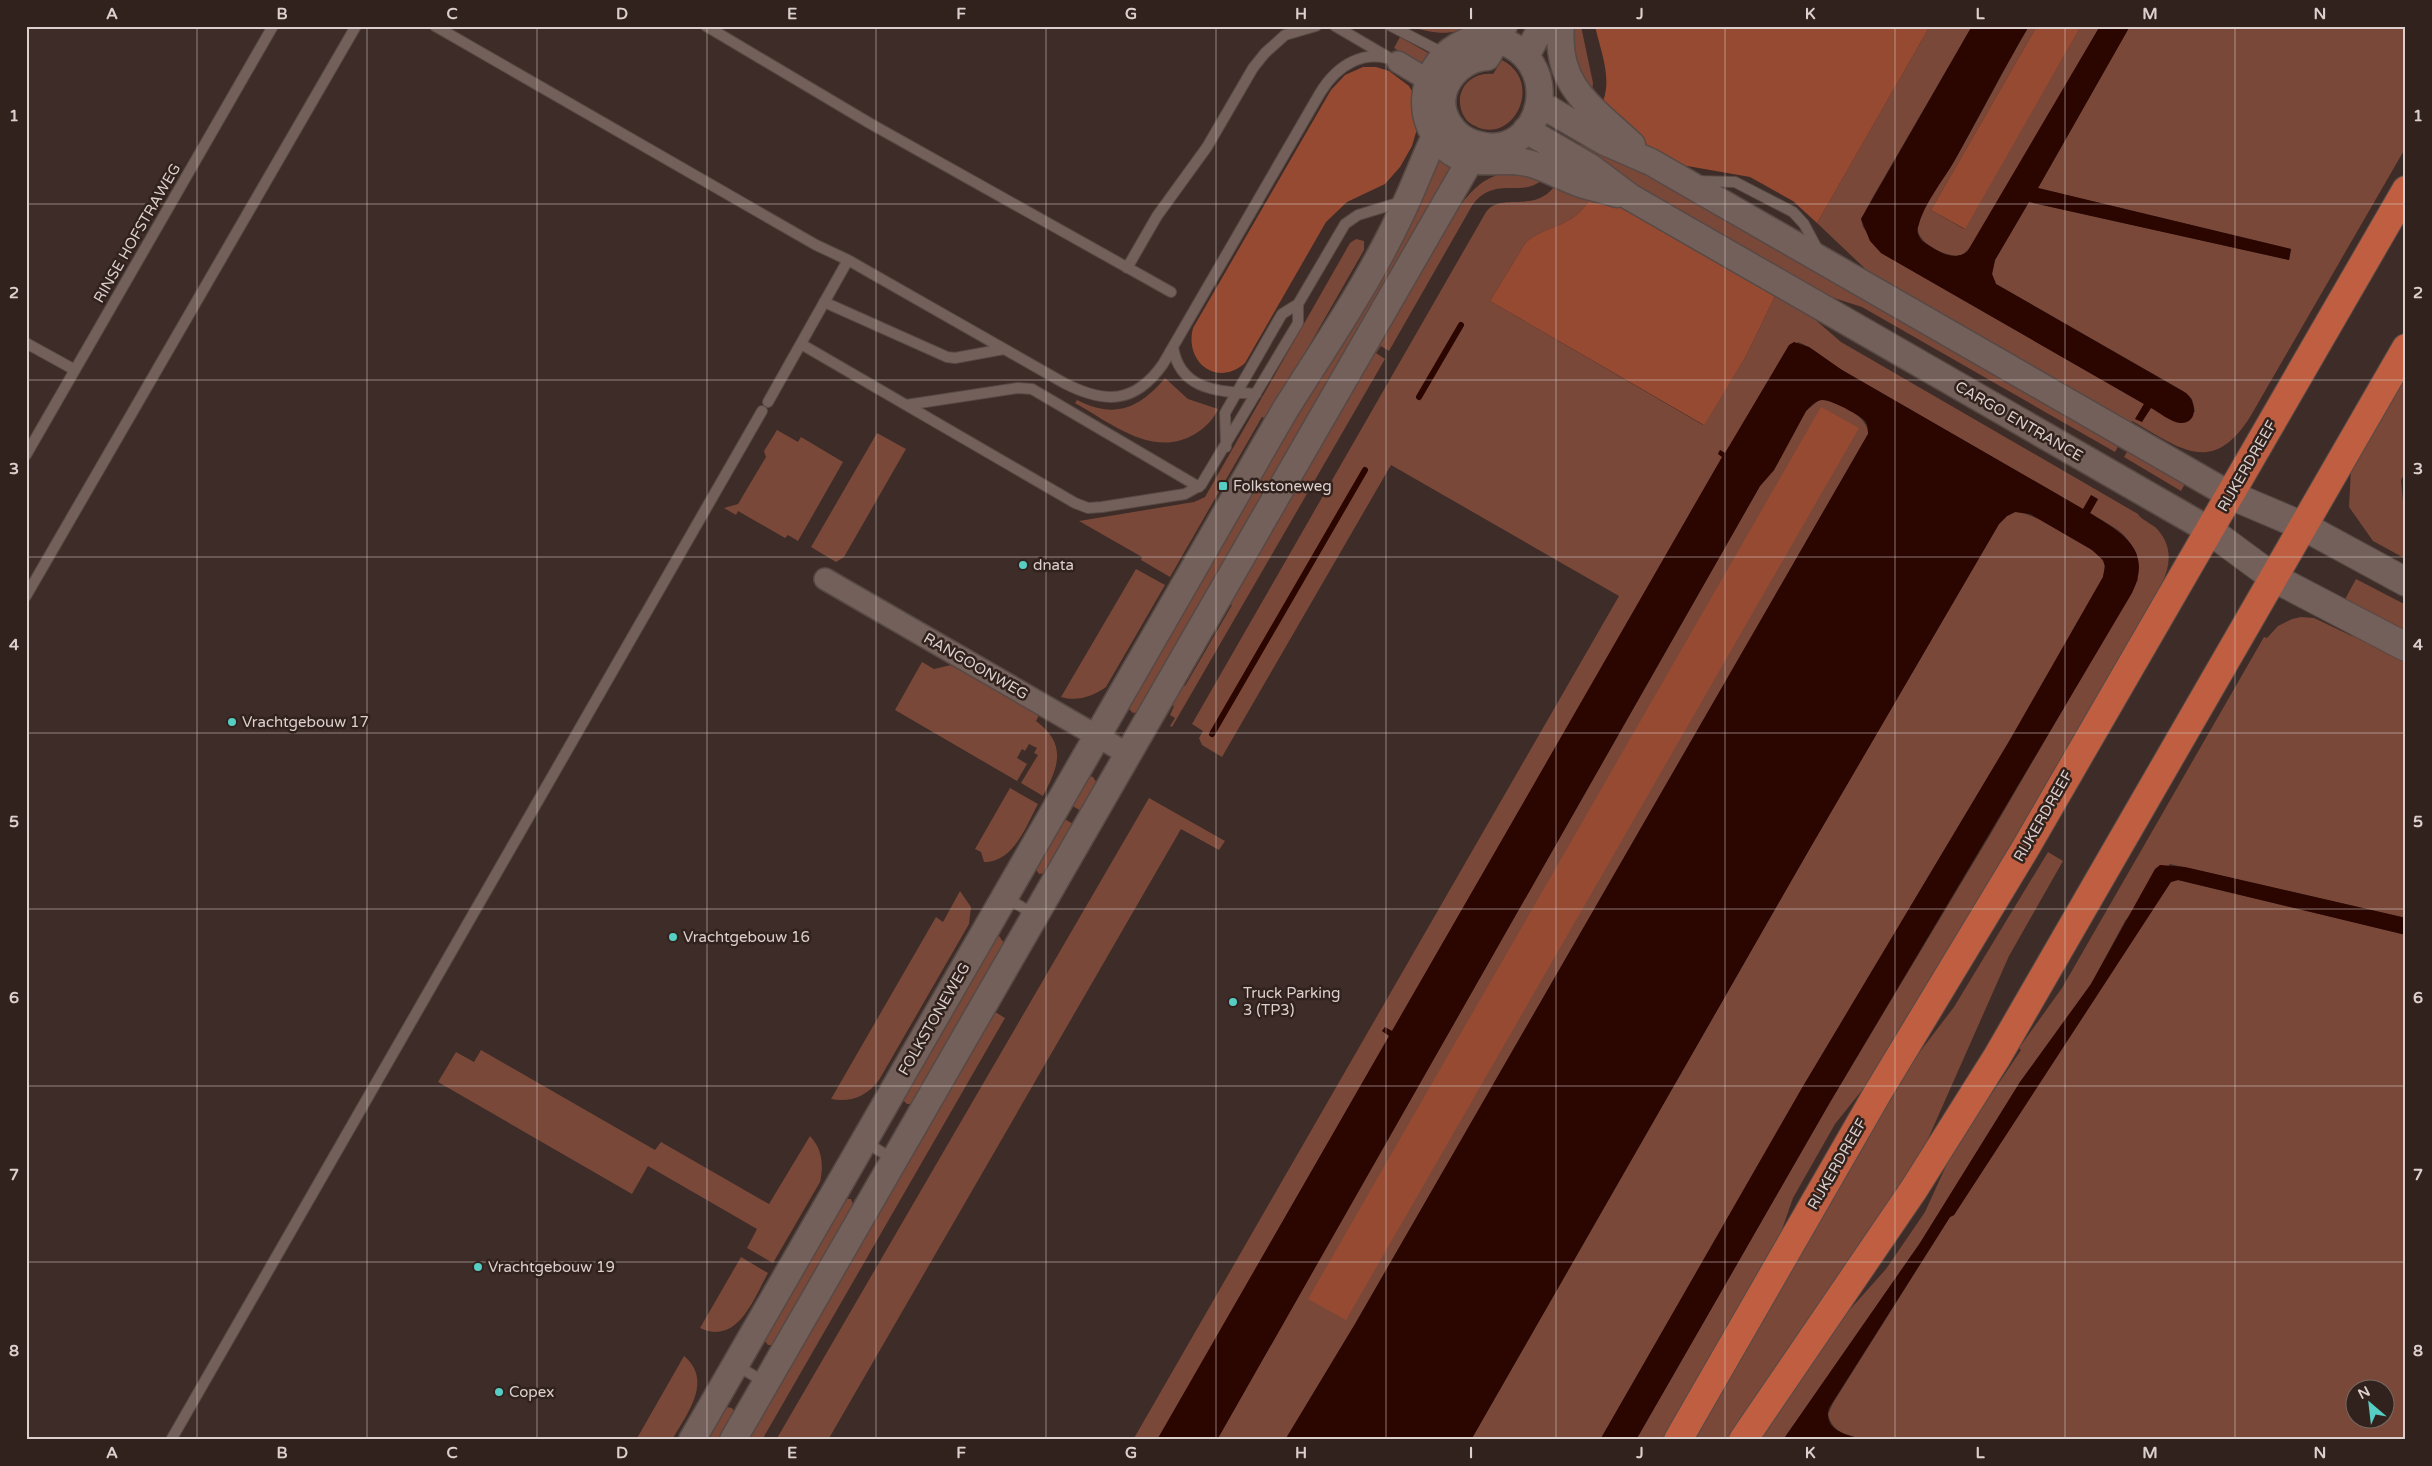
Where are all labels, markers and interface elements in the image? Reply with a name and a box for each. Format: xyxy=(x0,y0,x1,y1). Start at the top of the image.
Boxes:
text: A xyxy=(106,4,118,24)
text: B xyxy=(276,4,288,24)
text: C xyxy=(446,4,458,24)
text: D xyxy=(616,4,628,24)
text: E xyxy=(787,4,797,24)
text: F xyxy=(956,4,966,24)
text: G xyxy=(1125,4,1137,24)
text: H xyxy=(1295,4,1307,24)
text: I xyxy=(1469,4,1473,24)
text: J xyxy=(1635,4,1644,24)
text: K xyxy=(1805,4,1816,24)
text: L xyxy=(1975,4,1985,24)
text: M xyxy=(2142,4,2158,24)
text: N xyxy=(2314,4,2326,24)
text: 1 xyxy=(9,106,19,126)
text: 1 xyxy=(2413,106,2423,126)
street label: RINSE HOFSTRAWEG xyxy=(90,160,184,306)
text: 2 xyxy=(9,283,19,303)
text: 2 xyxy=(2413,283,2423,303)
street label: CARGO ENTRANCE xyxy=(1952,377,2086,465)
street label: RIJKERDREEF xyxy=(2214,417,2280,515)
text: 3 xyxy=(9,459,19,479)
text: 3 xyxy=(2413,459,2423,479)
place label: Folkstoneweg xyxy=(1233,477,1332,495)
marker: Folkstoneweg xyxy=(1217,480,1229,492)
place label: dnata xyxy=(1033,556,1074,574)
marker: dnata xyxy=(1017,559,1029,571)
street label: RANGOONWEG xyxy=(921,629,1031,703)
text: 4 xyxy=(9,635,19,655)
text: 4 xyxy=(2413,635,2423,655)
place label: Vrachtgebouw 17 xyxy=(242,713,369,731)
marker: Vrachtgebouw 17 xyxy=(226,716,238,728)
street label: RIJKERDREEF xyxy=(2010,767,2076,865)
text: 5 xyxy=(9,812,19,832)
text: 5 xyxy=(2413,812,2423,832)
place label: Vrachtgebouw 16 xyxy=(683,928,810,946)
marker: Vrachtgebouw 16 xyxy=(667,931,679,943)
street label: FOLKSTONEWEG xyxy=(894,960,974,1078)
place label: Truck Parking 3 (TP3) xyxy=(1243,984,1341,1019)
text: 6 xyxy=(9,988,19,1008)
text: 6 xyxy=(2413,988,2423,1008)
marker: Truck Parking 3 (TP3) xyxy=(1227,996,1239,1008)
street label: RIJKERDREEF xyxy=(1804,1115,1870,1213)
text: 7 xyxy=(9,1165,19,1185)
text: 7 xyxy=(2413,1165,2423,1185)
place label: Vrachtgebouw 19 xyxy=(488,1258,615,1276)
marker: Vrachtgebouw 19 xyxy=(472,1261,484,1273)
text: 8 xyxy=(9,1341,19,1361)
text: 8 xyxy=(2413,1341,2423,1361)
north arrow xyxy=(2344,1378,2394,1428)
place label: Copex xyxy=(509,1383,554,1401)
text: N xyxy=(2355,1383,2373,1403)
marker: Copex xyxy=(493,1386,505,1398)
text: A xyxy=(106,1443,118,1463)
text: B xyxy=(276,1443,288,1463)
text: C xyxy=(446,1443,458,1463)
text: D xyxy=(616,1443,628,1463)
text: E xyxy=(787,1443,797,1463)
text: F xyxy=(956,1443,966,1463)
text: G xyxy=(1125,1443,1137,1463)
text: H xyxy=(1295,1443,1307,1463)
text: I xyxy=(1469,1443,1473,1463)
text: J xyxy=(1635,1443,1644,1463)
text: K xyxy=(1805,1443,1816,1463)
text: L xyxy=(1975,1443,1985,1463)
text: M xyxy=(2142,1443,2158,1463)
text: N xyxy=(2314,1443,2326,1463)

